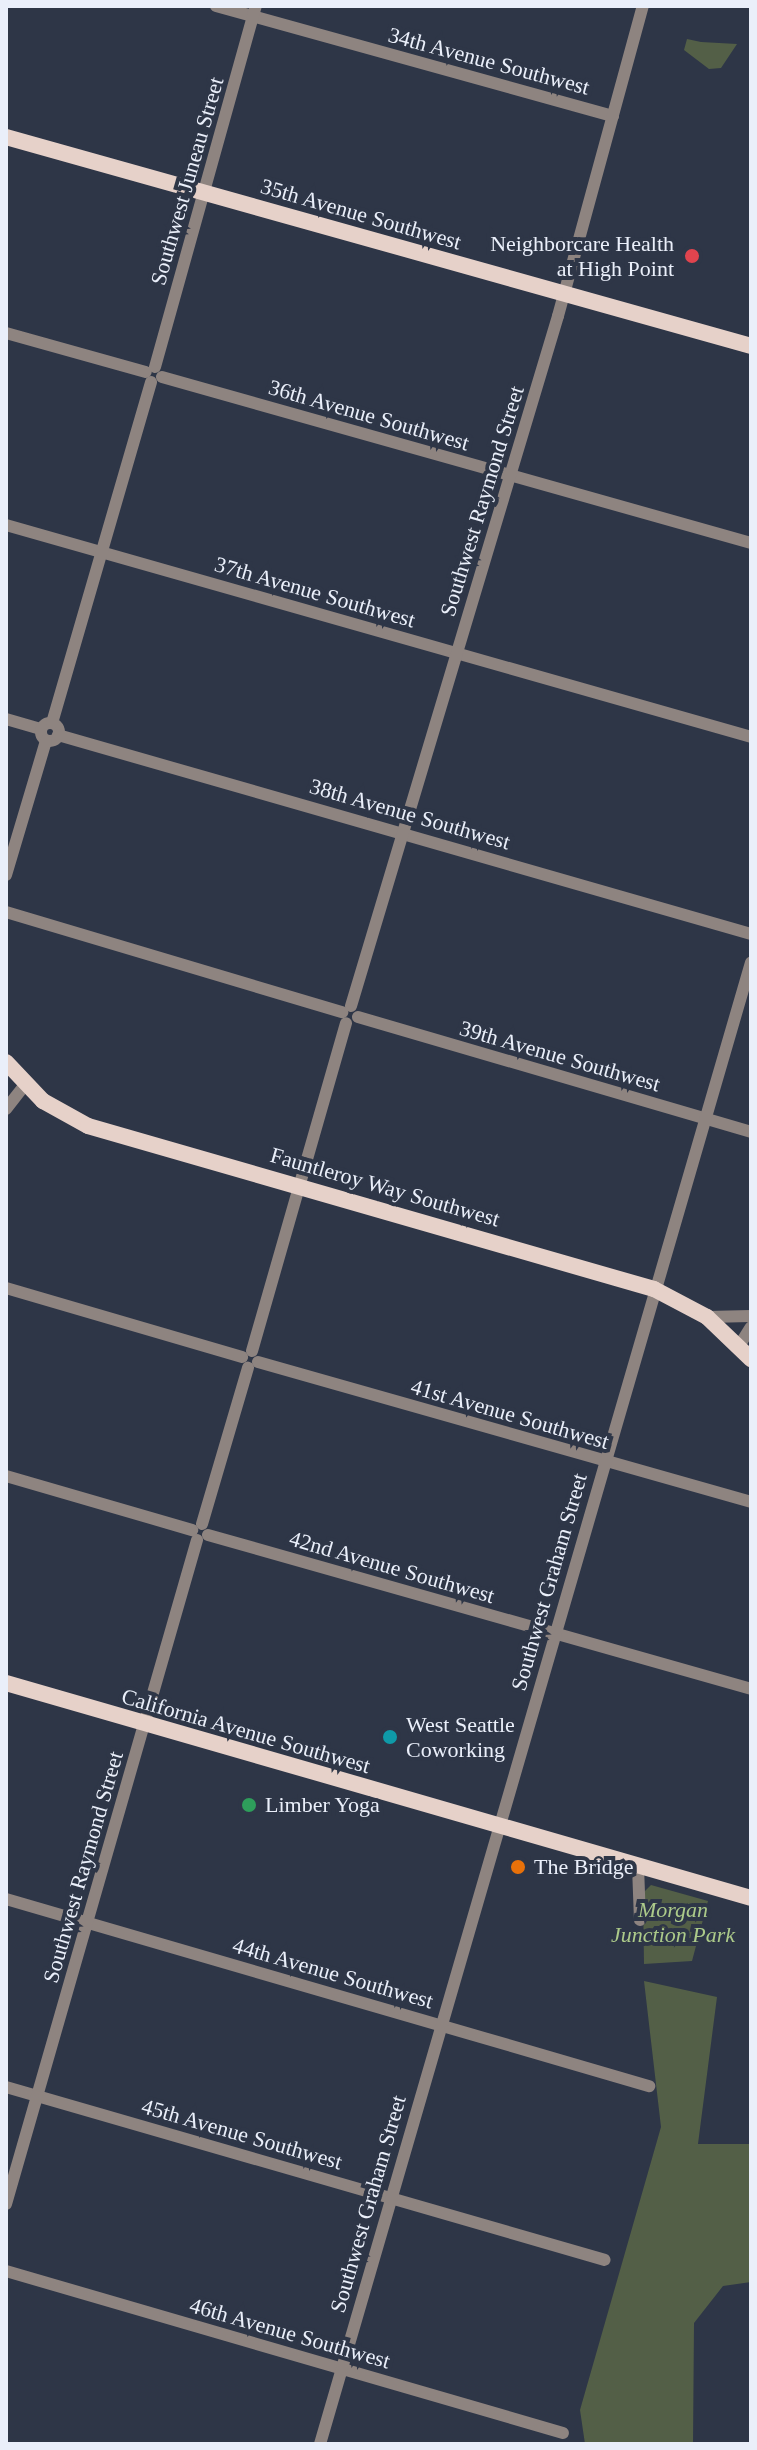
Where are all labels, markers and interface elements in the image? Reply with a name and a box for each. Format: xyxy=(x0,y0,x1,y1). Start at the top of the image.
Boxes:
street label: 34th Avenue Southwest xyxy=(385,21,593,101)
street label: Southwest Juneau Street xyxy=(145,74,229,288)
street label: 35th Avenue Southwest xyxy=(257,173,465,255)
place label: Neighborcare Health at High Point xyxy=(490,230,674,282)
marker: Neighborcare Health at High Point xyxy=(681,245,703,267)
street label: 36th Avenue Southwest xyxy=(265,374,473,456)
street label: Southwest Raymond Street xyxy=(434,383,530,619)
street label: 37th Avenue Southwest xyxy=(211,551,419,633)
street label: 38th Avenue Southwest xyxy=(306,773,514,855)
street label: 39th Avenue Southwest xyxy=(456,1015,664,1097)
street label: Fauntleroy Way Southwest xyxy=(267,1142,503,1232)
street label: 41st Avenue Southwest xyxy=(407,1373,613,1455)
street label: Southwest Graham Street xyxy=(505,1470,593,1694)
street label: 42nd Avenue Southwest xyxy=(286,1525,498,1609)
street label: California Avenue Southwest xyxy=(118,1683,374,1779)
place label: West Seattle Coworking xyxy=(406,1711,515,1762)
marker: West Seattle Coworking xyxy=(381,1728,399,1746)
street label: Southwest Raymond Street xyxy=(37,1748,129,1986)
place label: Limber Yoga xyxy=(265,1792,381,1818)
marker: Limber Yoga xyxy=(240,1796,258,1814)
place label: The Bridge xyxy=(534,1854,634,1880)
marker: The Bridge xyxy=(509,1858,527,1876)
park label: Morgan Junction Park xyxy=(611,1896,735,1948)
street label: 44th Avenue Southwest xyxy=(229,1932,437,2014)
street label: Southwest Graham Street xyxy=(324,2092,412,2316)
street label: 45th Avenue Southwest xyxy=(138,2093,346,2175)
street label: 46th Avenue Southwest xyxy=(186,2292,394,2374)

